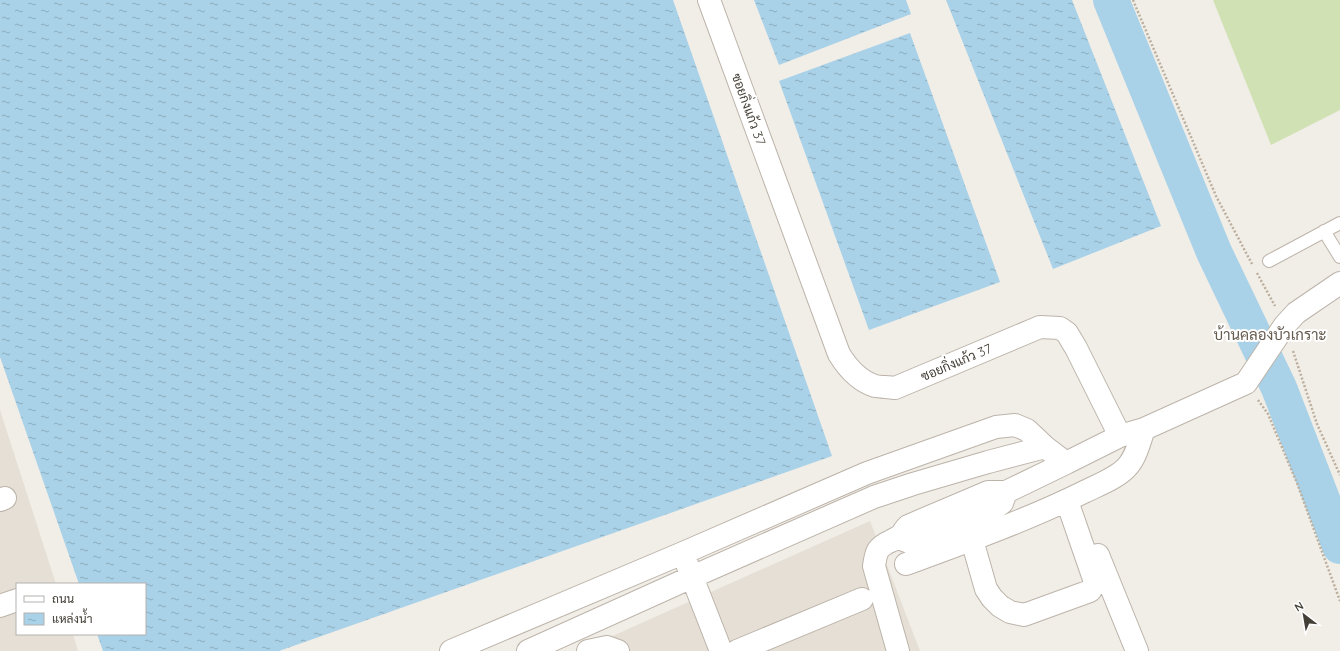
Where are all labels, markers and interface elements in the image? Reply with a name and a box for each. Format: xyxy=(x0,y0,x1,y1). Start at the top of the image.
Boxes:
street label: ซอยกิ่งแก้ว 37 xyxy=(729,70,773,147)
district label: บ้านคลองบัวเกราะ xyxy=(1213,325,1327,344)
street label: ซอยกิ่งแก้ว 37 xyxy=(917,337,994,384)
legend xyxy=(16,583,146,635)
text: ถนน xyxy=(52,591,75,606)
north arrow xyxy=(1284,595,1324,635)
text: N xyxy=(1292,598,1306,615)
text: แหล่งน้ำ xyxy=(52,608,92,626)

